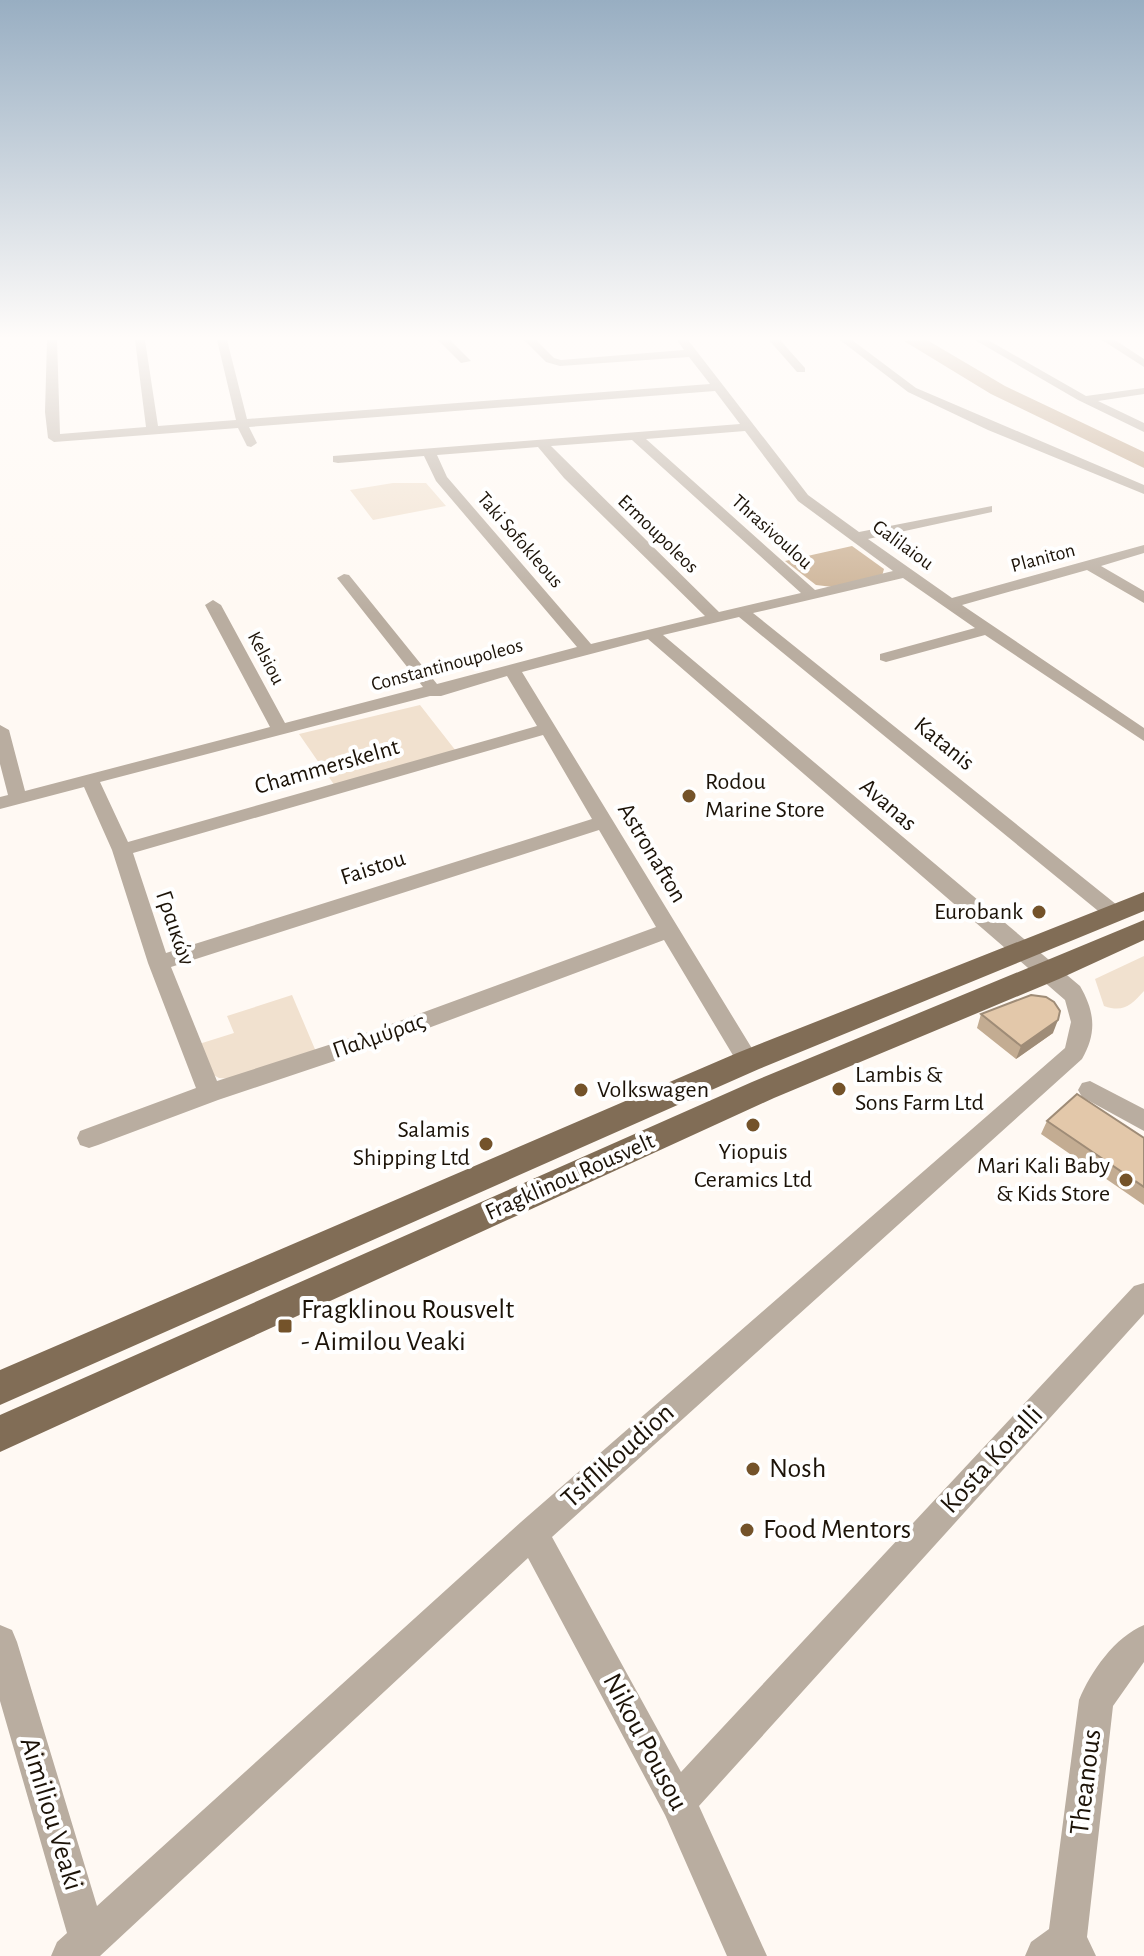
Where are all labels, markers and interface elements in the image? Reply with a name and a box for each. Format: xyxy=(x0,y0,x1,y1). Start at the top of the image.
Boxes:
street label: Taki Sofokleous xyxy=(473,488,567,592)
street label: Ermoupoleos xyxy=(614,491,702,577)
street label: Thrasivoulou xyxy=(728,491,816,573)
street label: Galilaiou xyxy=(869,516,937,574)
street label: Planiton xyxy=(1009,540,1077,576)
street label: Kelsiou xyxy=(244,628,288,688)
street label: Constantinoupoleos xyxy=(369,635,525,695)
street label: Katanis xyxy=(909,713,979,775)
street label: Chammerskelnt xyxy=(252,735,402,799)
place label: Rodou Marine Store xyxy=(705,770,825,822)
street label: Avanas xyxy=(855,774,921,836)
marker: Rodou Marine Store xyxy=(680,787,698,805)
street label: Astronafton xyxy=(613,799,691,907)
street label: Faistou xyxy=(338,846,408,890)
street label: Γραικών xyxy=(151,888,199,968)
place label: Eurobank xyxy=(934,900,1023,924)
marker: Eurobank xyxy=(1030,903,1048,921)
street label: Παλμύρας xyxy=(330,1009,428,1063)
place label: Lambis & Sons Farm Ltd xyxy=(855,1063,984,1115)
place label: Volkswagen xyxy=(597,1078,709,1102)
marker: Lambis & Sons Farm Ltd xyxy=(830,1080,848,1098)
marker: Volkswagen xyxy=(572,1081,590,1099)
marker: Yiopuis Ceramics Ltd xyxy=(744,1116,762,1134)
place label: Salamis Shipping Ltd xyxy=(353,1118,470,1170)
street label: Fragklinou Rousvelt xyxy=(482,1129,659,1225)
marker: Salamis Shipping Ltd xyxy=(477,1135,495,1153)
place label: Yiopuis Ceramics Ltd xyxy=(694,1140,812,1192)
place label: Mari Kali Baby & Kids Store xyxy=(977,1154,1110,1206)
marker: Mari Kali Baby & Kids Store xyxy=(1117,1171,1135,1189)
place label: Fragklinou Rousvelt - Aimilou Veaki xyxy=(301,1296,514,1356)
marker: Fragklinou Rousvelt - Aimilou Veaki xyxy=(276,1317,294,1335)
street label: Tsiflikoudion xyxy=(556,1398,680,1514)
street label: Kosta Koralli xyxy=(935,1401,1049,1519)
place label: Nosh xyxy=(769,1455,826,1483)
marker: Nosh xyxy=(744,1460,762,1478)
place label: Food Mentors xyxy=(763,1516,911,1544)
marker: Food Mentors xyxy=(738,1521,756,1539)
street label: Nikou Pousou xyxy=(597,1669,693,1815)
street label: Theanous xyxy=(1066,1727,1106,1837)
street label: Aimiliou Veaki xyxy=(14,1734,88,1894)

